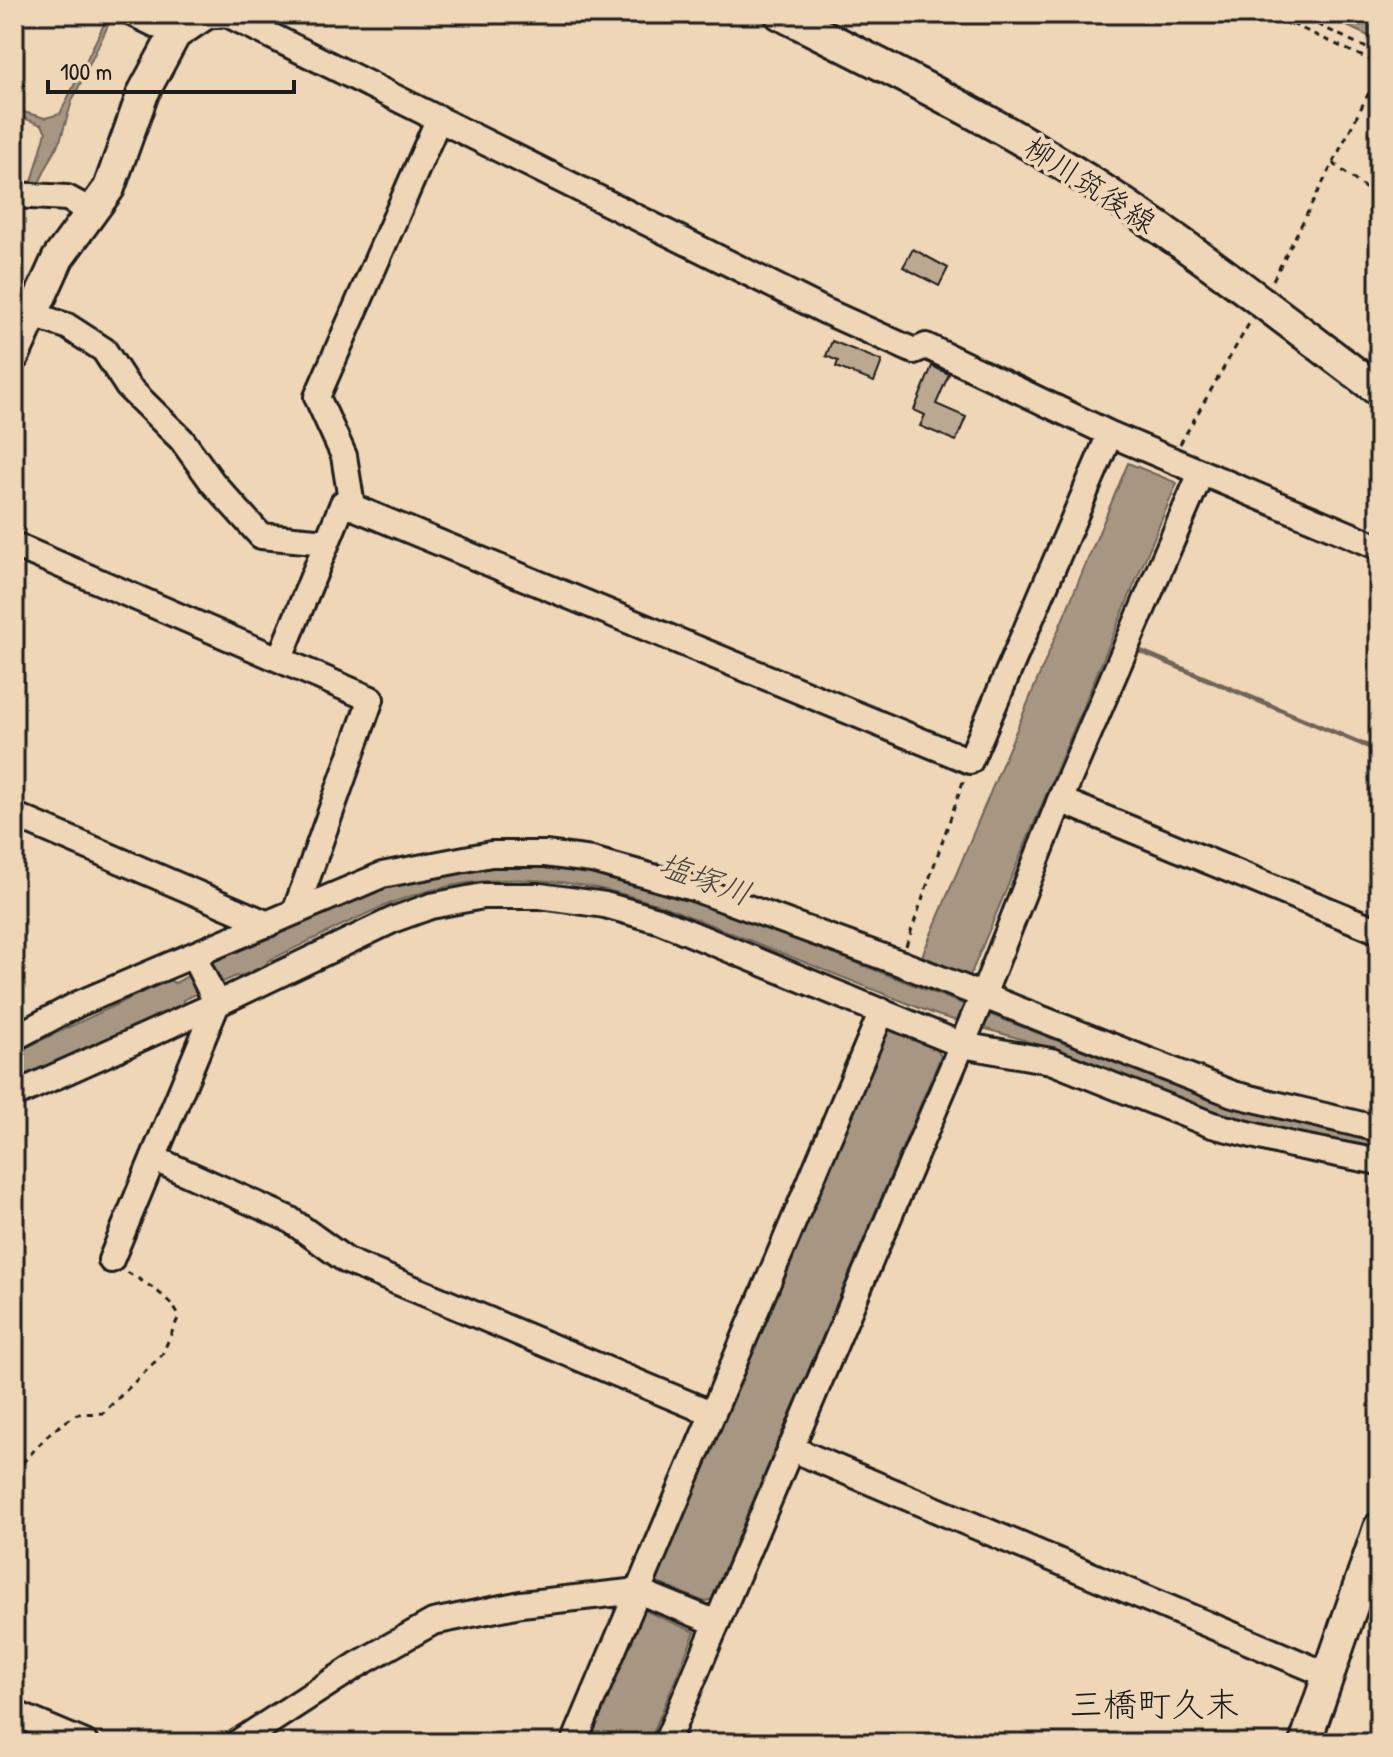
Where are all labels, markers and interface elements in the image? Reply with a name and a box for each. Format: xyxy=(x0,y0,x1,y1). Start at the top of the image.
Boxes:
scale bar xyxy=(48,44,294,94)
text: 100 m xyxy=(60,55,112,87)
street label: 柳川筑後線 xyxy=(1017,127,1164,242)
water label: 塩塚川 xyxy=(653,842,758,915)
district label: 三橋町久末 xyxy=(1069,1681,1239,1727)

